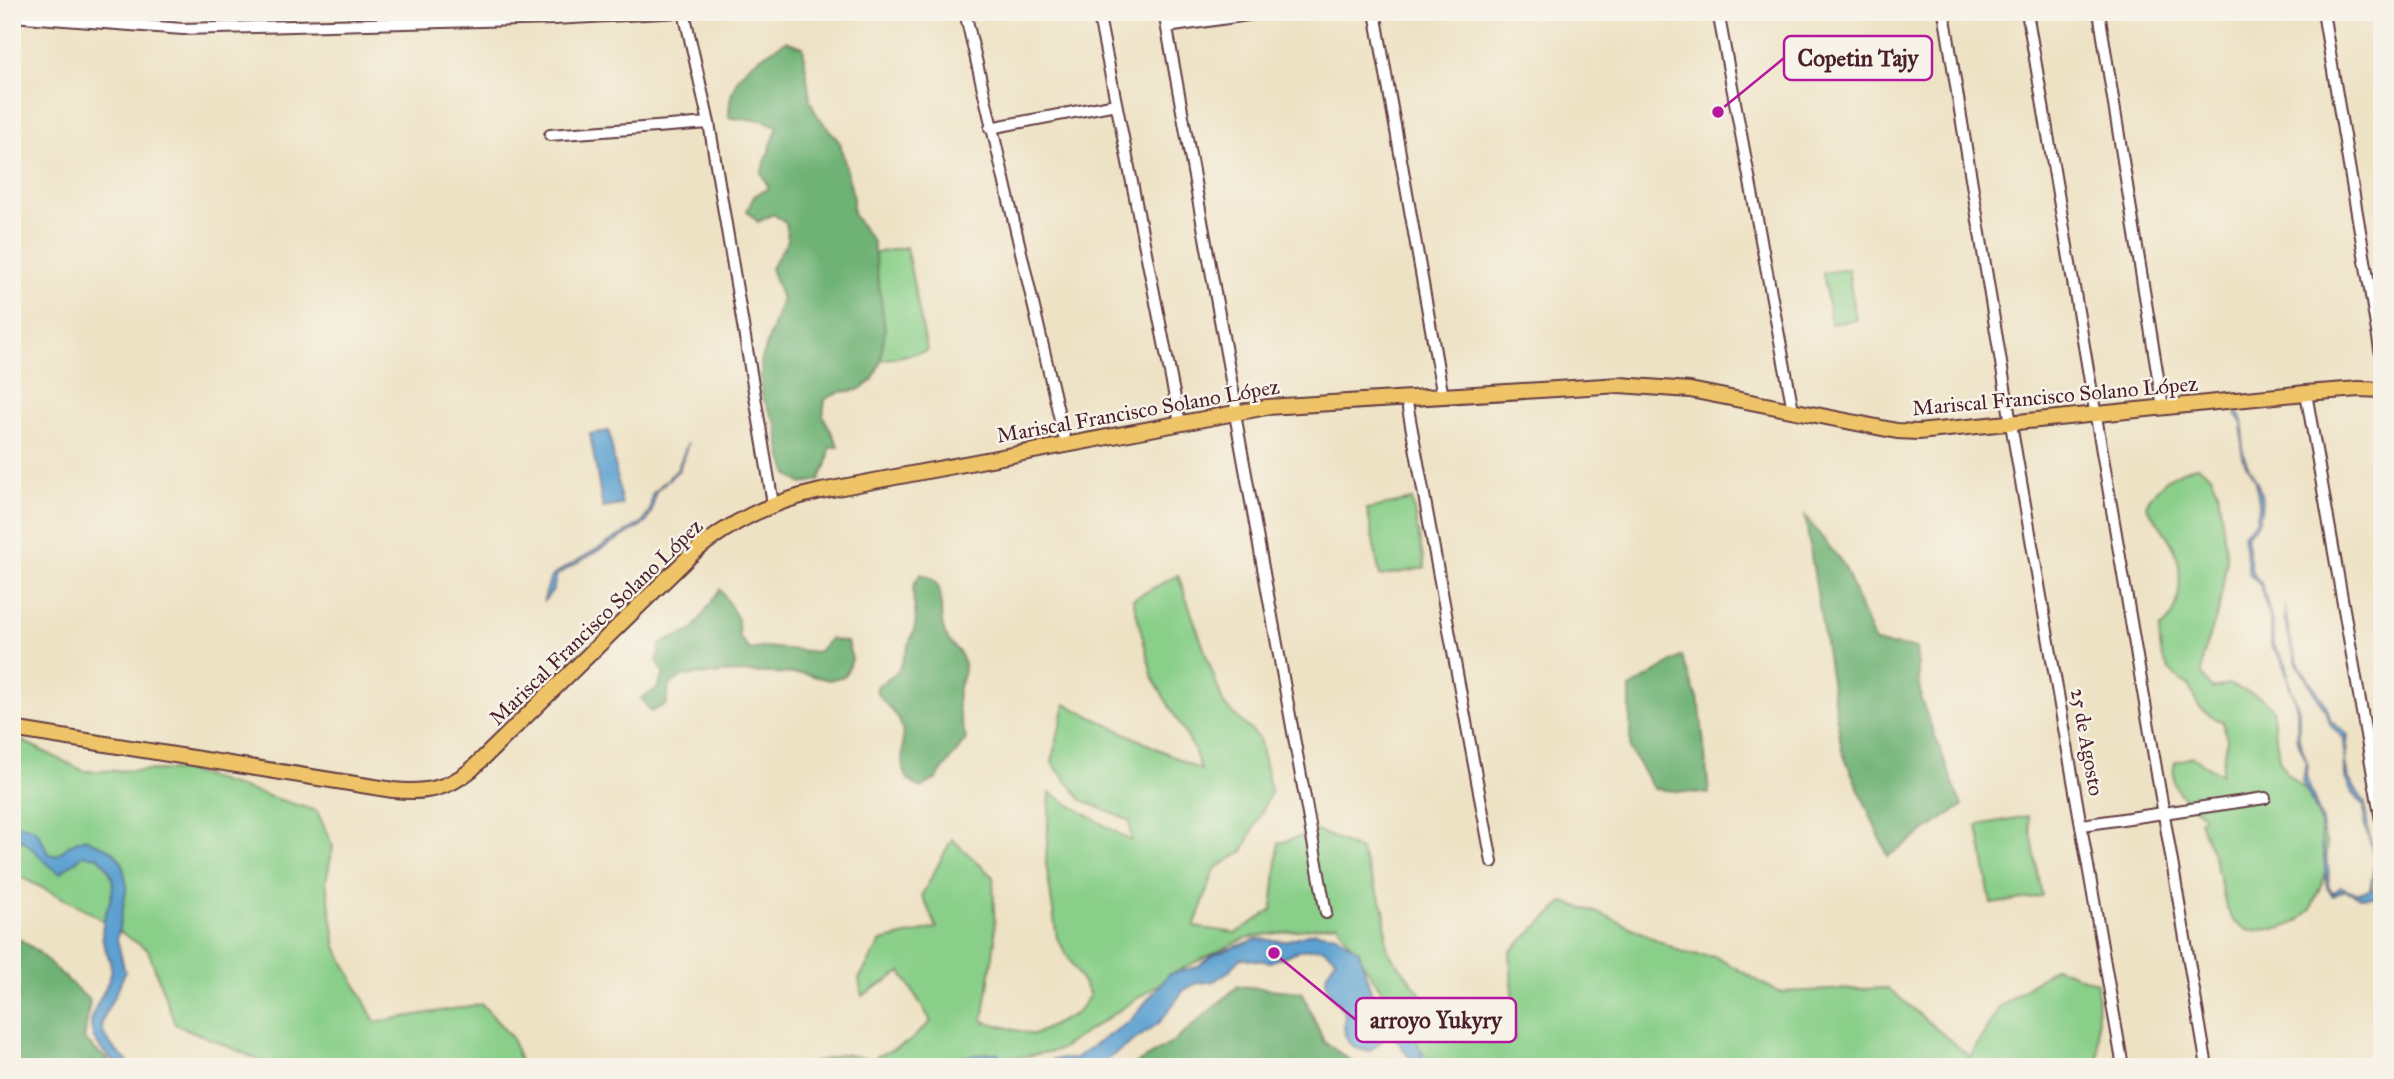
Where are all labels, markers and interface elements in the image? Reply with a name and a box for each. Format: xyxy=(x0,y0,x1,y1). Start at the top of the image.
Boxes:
callout: Copetin Tajy xyxy=(1784,36,1932,80)
text: Copetin Tajy xyxy=(1798,44,1920,73)
street label: Mariscal Francisco Solano López xyxy=(1911,371,2199,421)
street label: Mariscal Francisco Solano López xyxy=(995,373,1282,449)
street label: Mariscal Francisco Solano López xyxy=(484,513,708,731)
street label: 25 de Agosto xyxy=(2065,686,2109,798)
callout: arroyo Yukyry xyxy=(1356,998,1516,1042)
text: arroyo Yukyry xyxy=(1370,1006,1503,1035)

